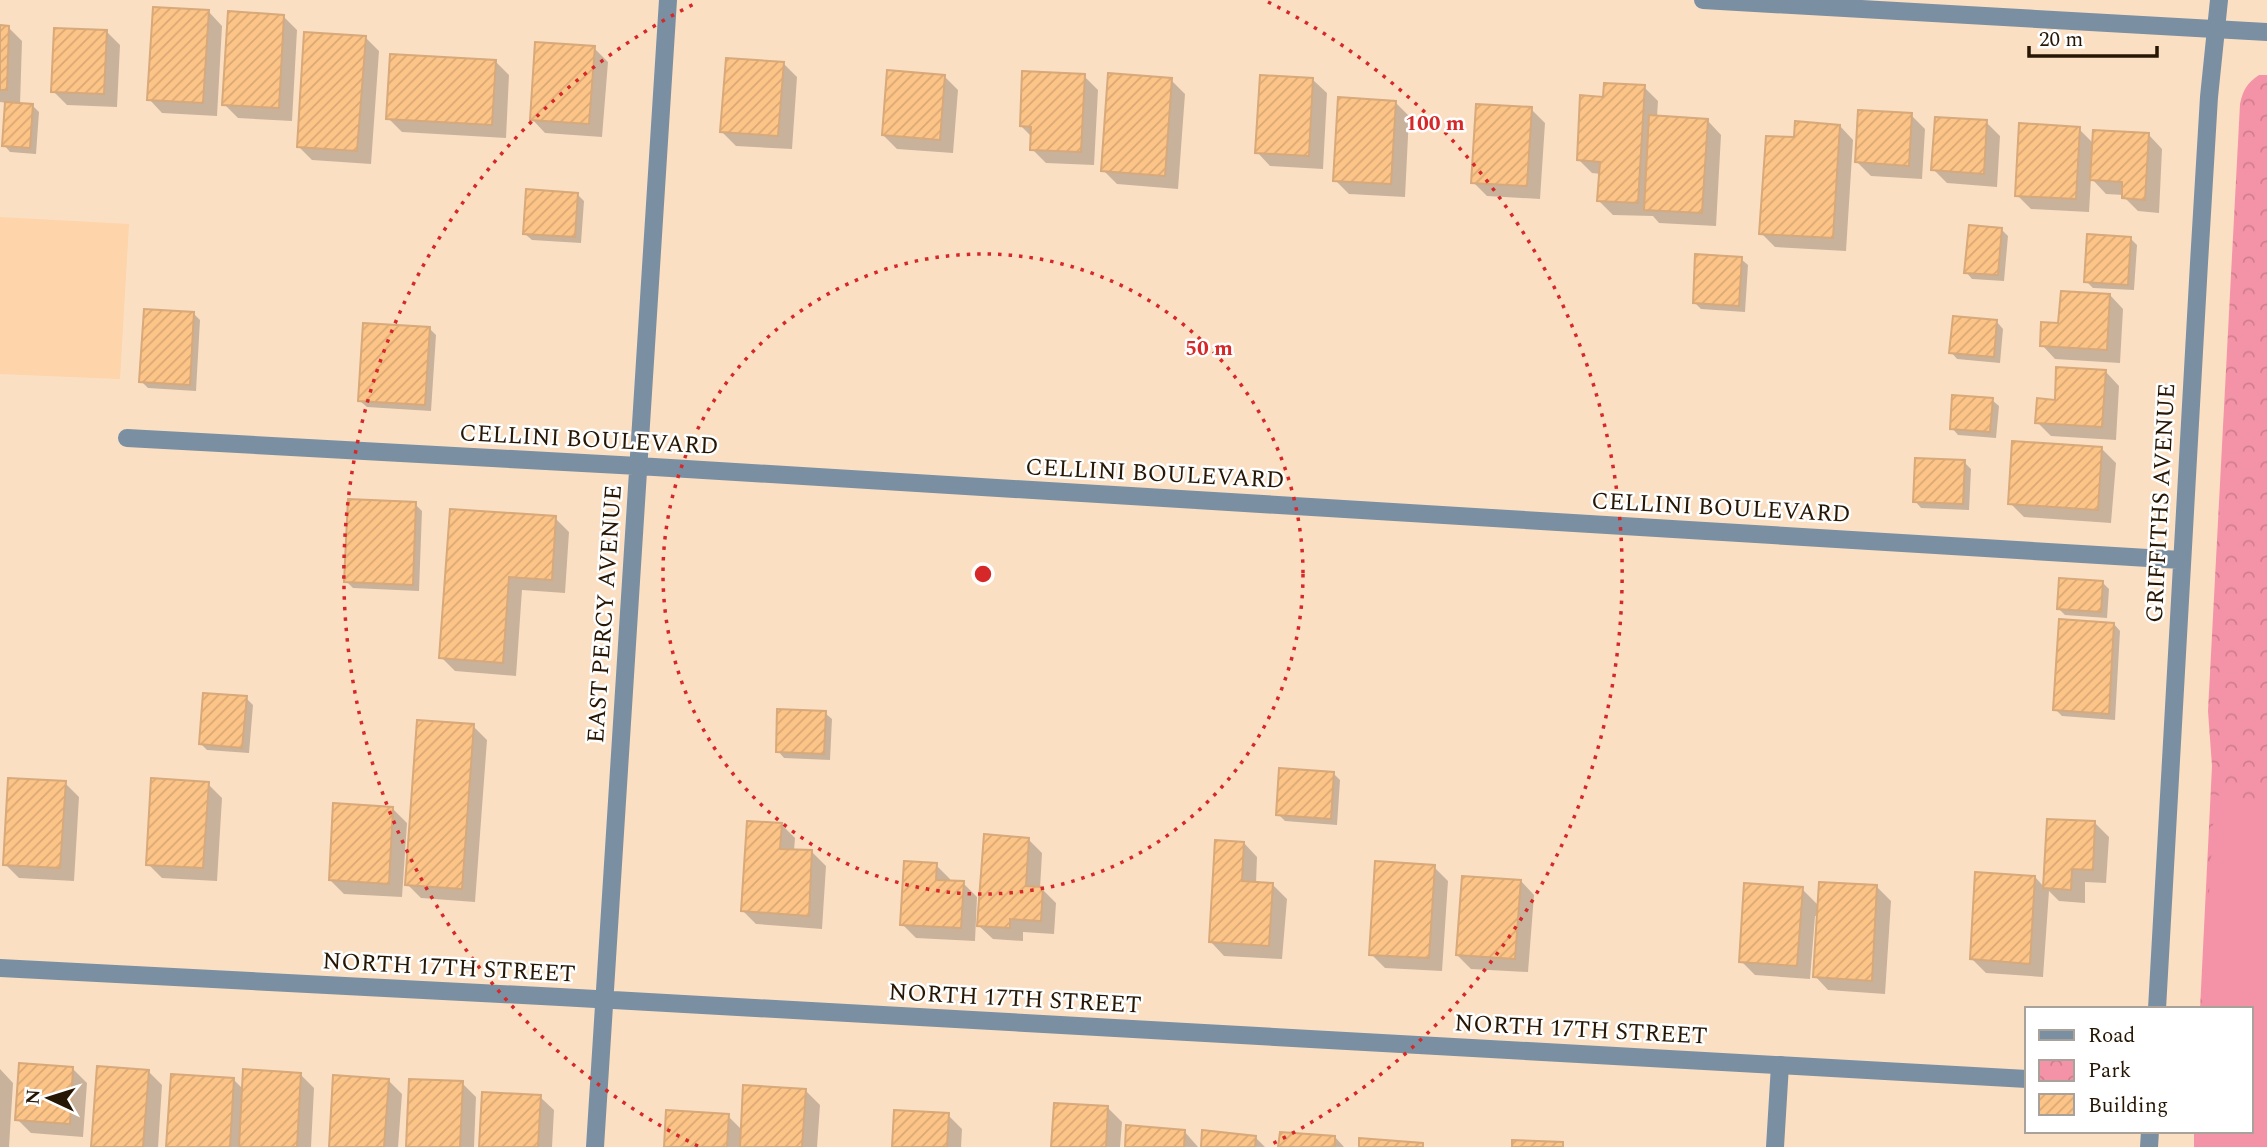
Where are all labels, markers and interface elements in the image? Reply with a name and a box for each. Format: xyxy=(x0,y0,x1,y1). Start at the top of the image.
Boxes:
scale bar xyxy=(2029,14,2157,58)
text: 20 m xyxy=(2039,24,2083,56)
text: 100 m xyxy=(1405,108,1465,140)
text: 50 m xyxy=(1185,333,1233,365)
street label: GRIFFITHS AVENUE xyxy=(2137,382,2185,624)
street label: CELLINI BOULEVARD xyxy=(458,415,719,465)
street label: CELLINI BOULEVARD xyxy=(1024,449,1285,499)
street label: CELLINI BOULEVARD xyxy=(1590,483,1851,533)
street label: EAST PERCY AVENUE xyxy=(578,484,632,744)
centre of rings xyxy=(971,562,995,586)
street label: NORTH 17TH STREET xyxy=(321,943,577,993)
street label: NORTH 17TH STREET xyxy=(887,974,1143,1024)
street label: NORTH 17TH STREET xyxy=(1453,1005,1709,1055)
legend xyxy=(2025,1007,2253,1133)
text: Road xyxy=(2088,1020,2135,1052)
text: Park xyxy=(2088,1055,2132,1087)
north arrow xyxy=(14,1063,84,1133)
text: N xyxy=(19,1088,49,1106)
text: Building xyxy=(2088,1090,2168,1122)

